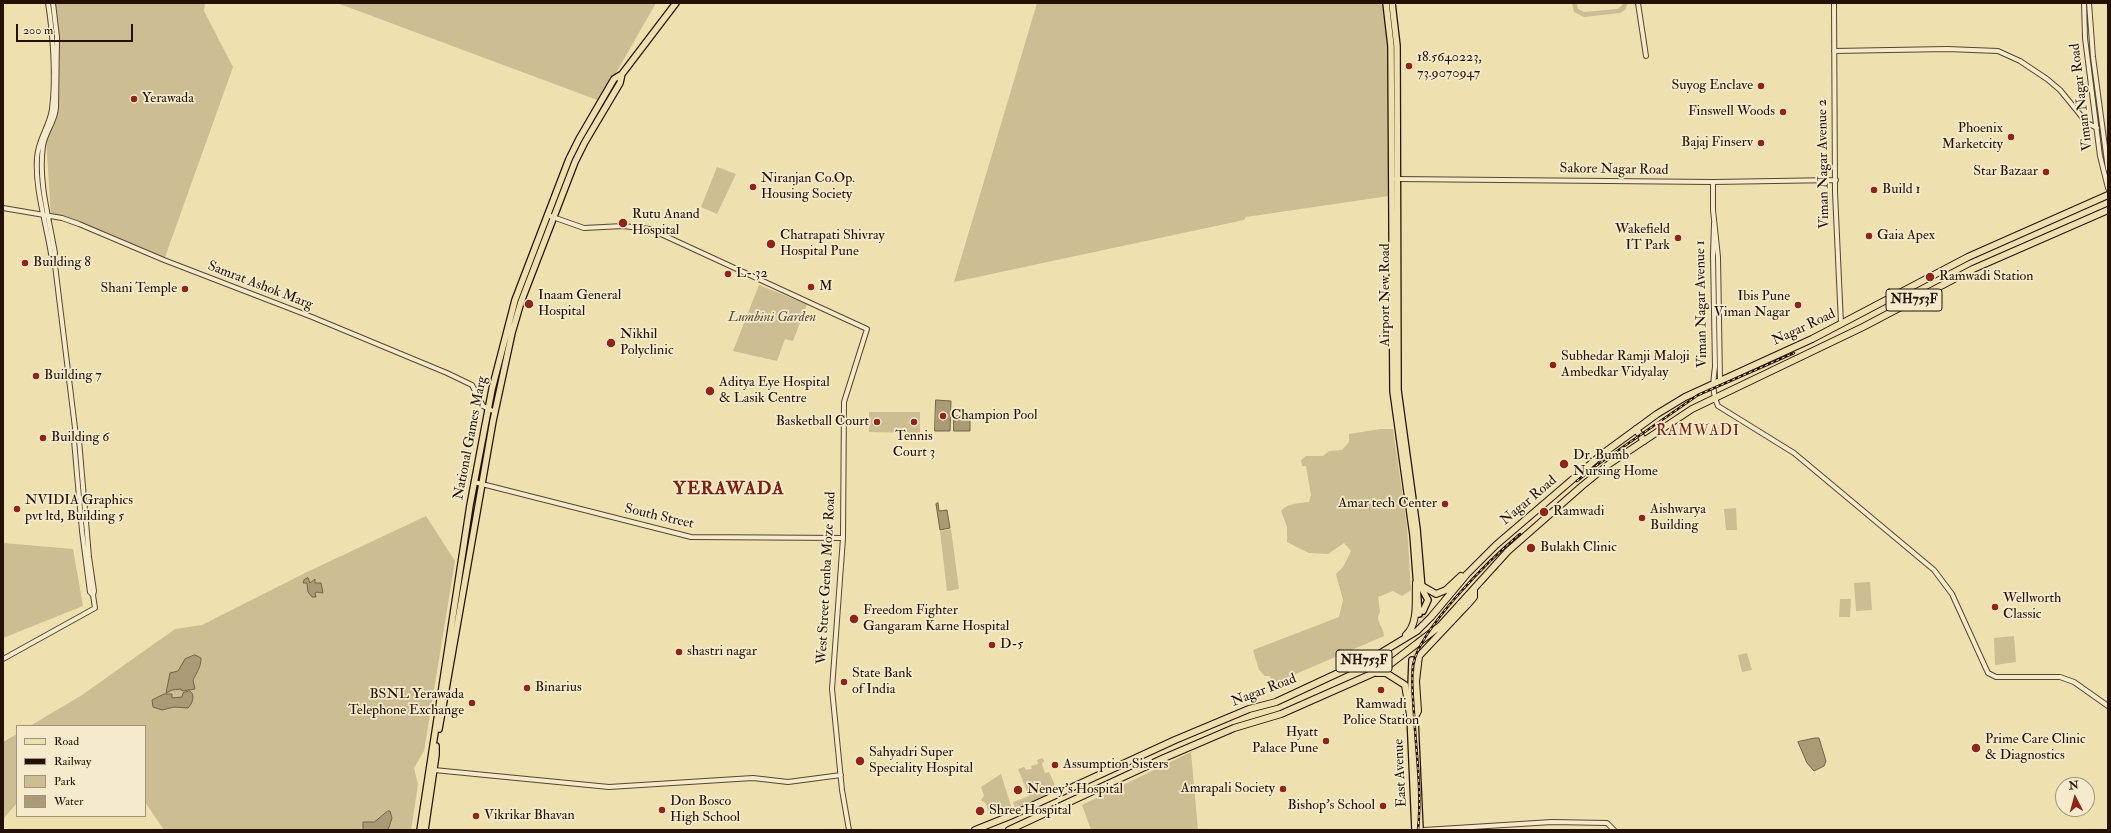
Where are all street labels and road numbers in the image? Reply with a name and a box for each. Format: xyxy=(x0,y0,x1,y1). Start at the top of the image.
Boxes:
street label: Viman Nagar Road xyxy=(2067,42,2097,152)
street label: Viman Nagar Avenue 2 xyxy=(1814,99,1834,229)
street label: Sakore Nagar Road xyxy=(1559,161,1669,179)
street label: Viman Nagar Avenue 1 xyxy=(1692,240,1712,368)
street label: Airport New Road xyxy=(1378,243,1394,347)
street label: Samrat Ashok Marg xyxy=(205,258,315,314)
road number: NH753F xyxy=(1886,289,1942,311)
street label: Nagar Road xyxy=(1770,306,1838,350)
street label: National Games Marg xyxy=(451,375,491,501)
street label: Nagar Road xyxy=(1498,473,1560,529)
street label: West Street Genba Moze Road xyxy=(814,491,840,665)
street label: South Street xyxy=(623,501,695,533)
road number: NH753F xyxy=(1336,650,1392,672)
street label: Nagar Road xyxy=(1229,671,1299,711)
street label: East Avenue xyxy=(1391,738,1411,808)

